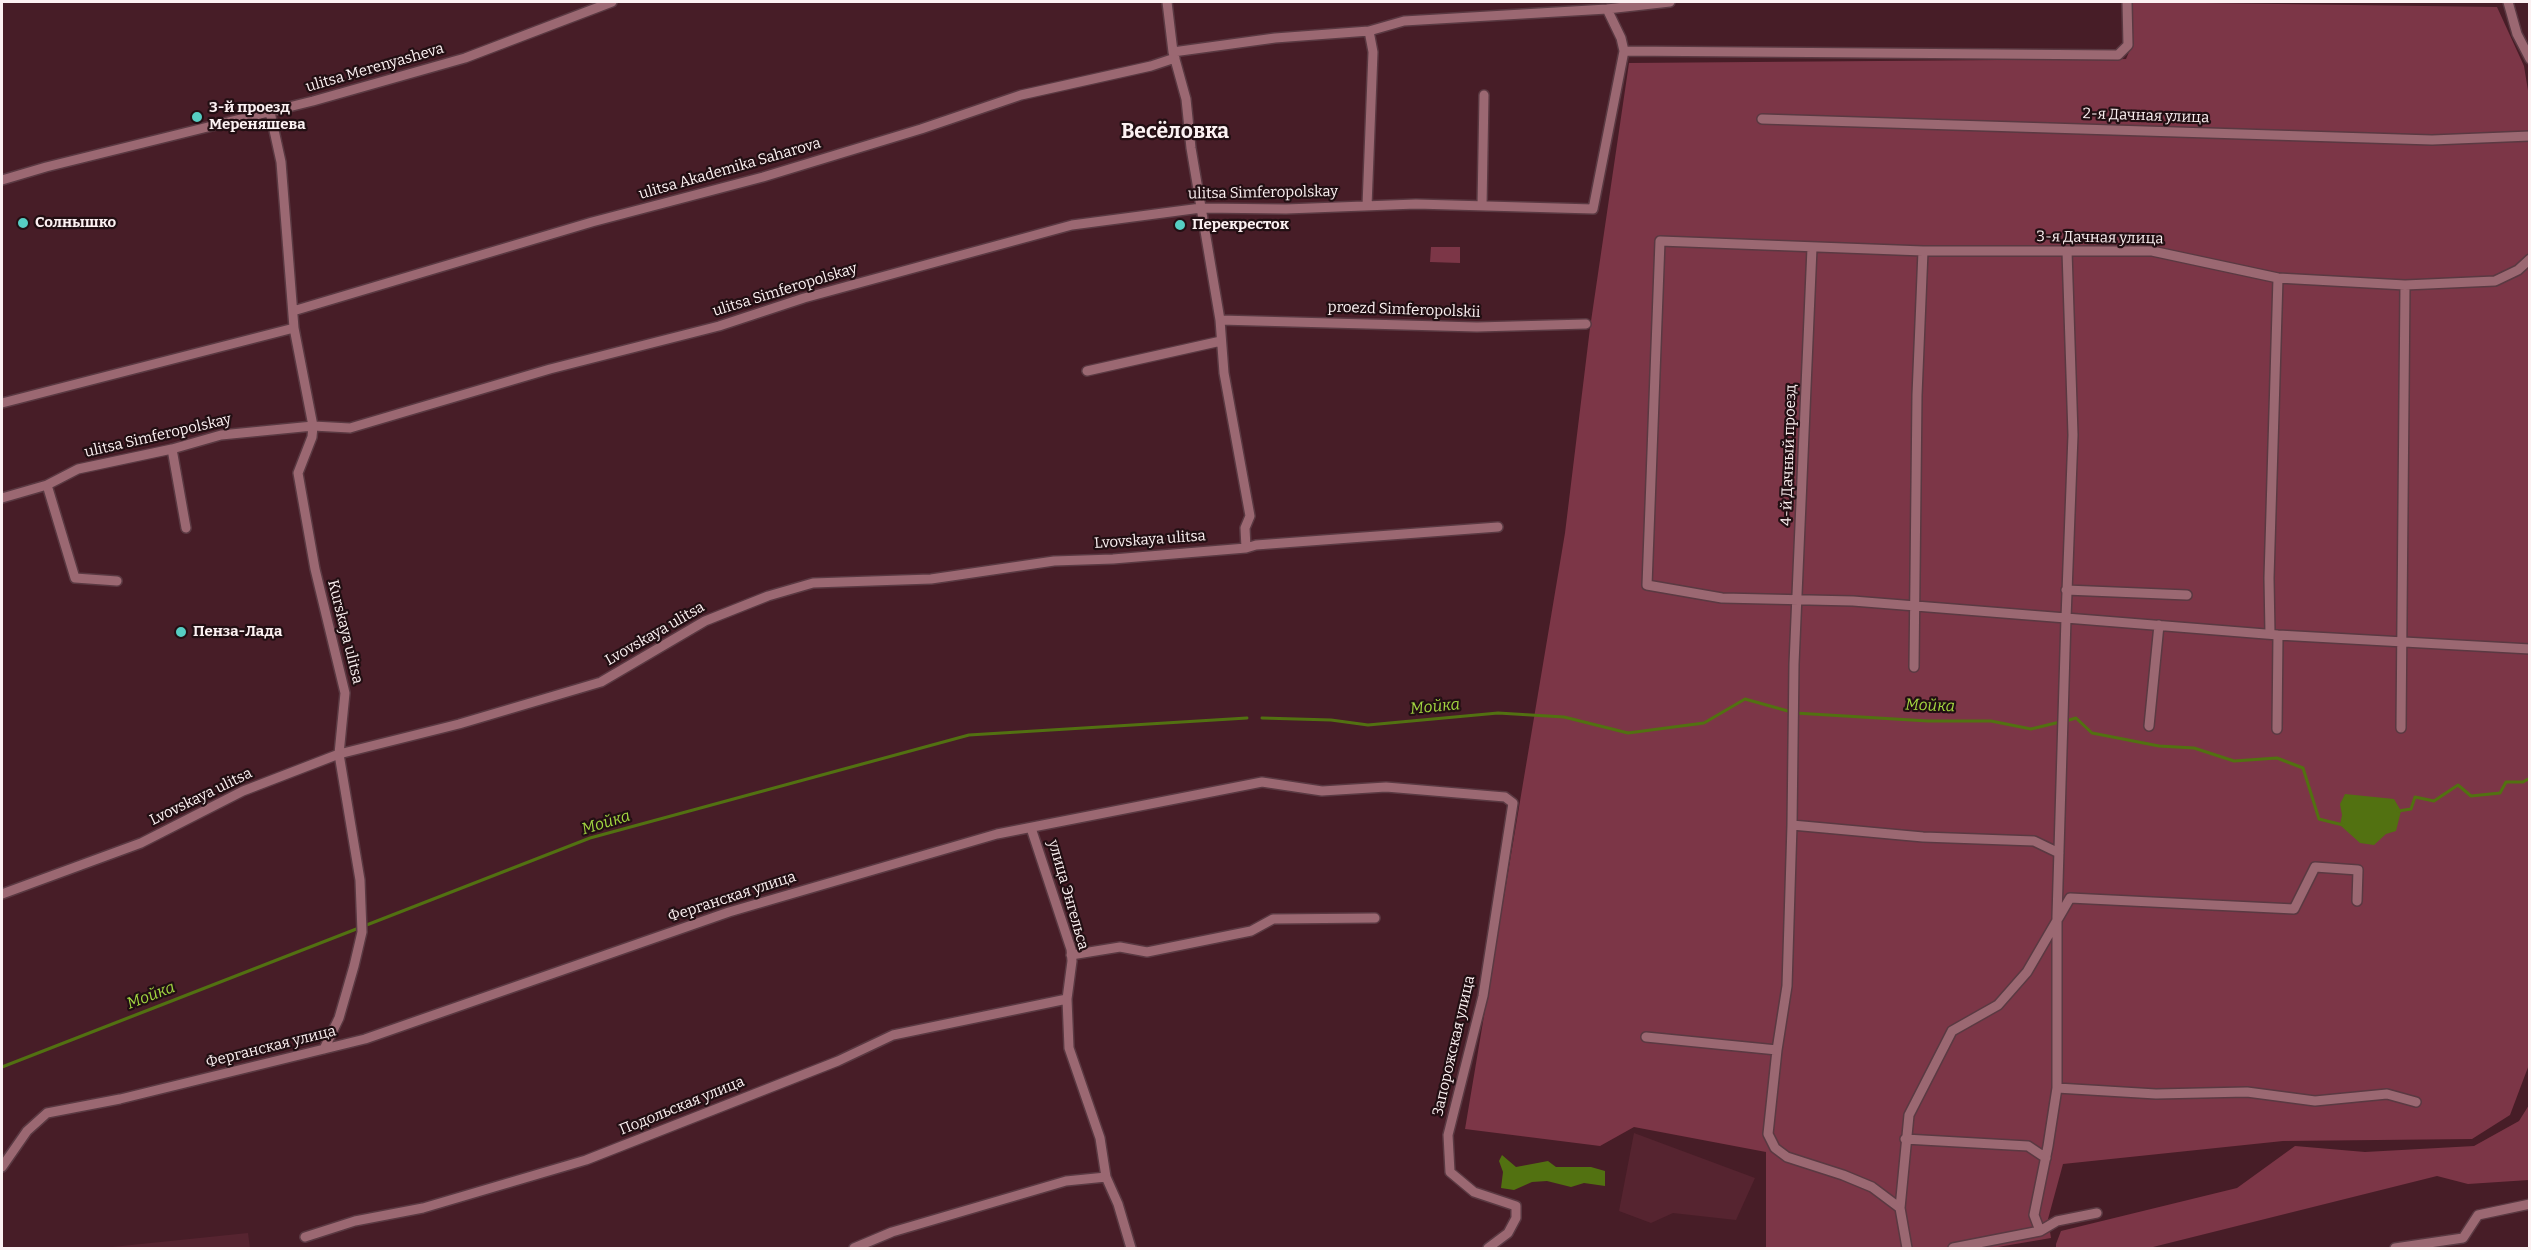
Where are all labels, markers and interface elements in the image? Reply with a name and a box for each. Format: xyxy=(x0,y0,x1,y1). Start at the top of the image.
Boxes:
street label: ulitsa Merenyasheva xyxy=(304,40,446,96)
place label: 3-й проезд Мереняшева xyxy=(209,99,306,134)
street label: 2-я Дачная улица xyxy=(2082,105,2210,127)
marker: 3-й проезд Мереняшева xyxy=(190,110,204,124)
district label: Весёловка xyxy=(1121,119,1229,145)
street label: ulitsa Akademika Saharova xyxy=(637,134,823,204)
street label: ulitsa Simferopolskay xyxy=(1188,183,1338,203)
place label: Солнышко xyxy=(35,214,116,232)
marker: Солнышко xyxy=(16,216,30,230)
place label: Перекресток xyxy=(1192,216,1289,234)
marker: Перекресток xyxy=(1173,218,1187,232)
street label: 3-я Дачная улица xyxy=(2036,228,2164,248)
street label: ulitsa Simferopolskay xyxy=(711,259,859,321)
street label: proezd Simferopolskii xyxy=(1327,298,1481,322)
street label: 4-й Дачный проезд xyxy=(1778,384,1800,526)
street label: ulitsa Simferopolskay xyxy=(83,410,233,462)
street label: Lvovskaya ulitsa xyxy=(1094,527,1206,553)
street label: Kurskaya ulitsa xyxy=(323,578,367,686)
street label: Lvovskaya ulitsa xyxy=(602,598,708,670)
place label: Пенза-Лада xyxy=(193,623,282,641)
marker: Пенза-Лада xyxy=(174,625,188,639)
water label: Мойка xyxy=(1409,695,1461,719)
water label: Мойка xyxy=(1905,696,1955,716)
street label: Lvovskaya ulitsa xyxy=(147,764,255,830)
water label: Мойка xyxy=(579,807,633,839)
street label: улица Энгельса xyxy=(1044,838,1092,952)
street label: Ферганская улица xyxy=(666,868,798,926)
street label: Запорожская улица xyxy=(1429,974,1479,1118)
water label: Мойка xyxy=(124,978,178,1014)
street label: Ферганская улица xyxy=(204,1022,338,1072)
street label: Подольская улица xyxy=(617,1073,747,1139)

